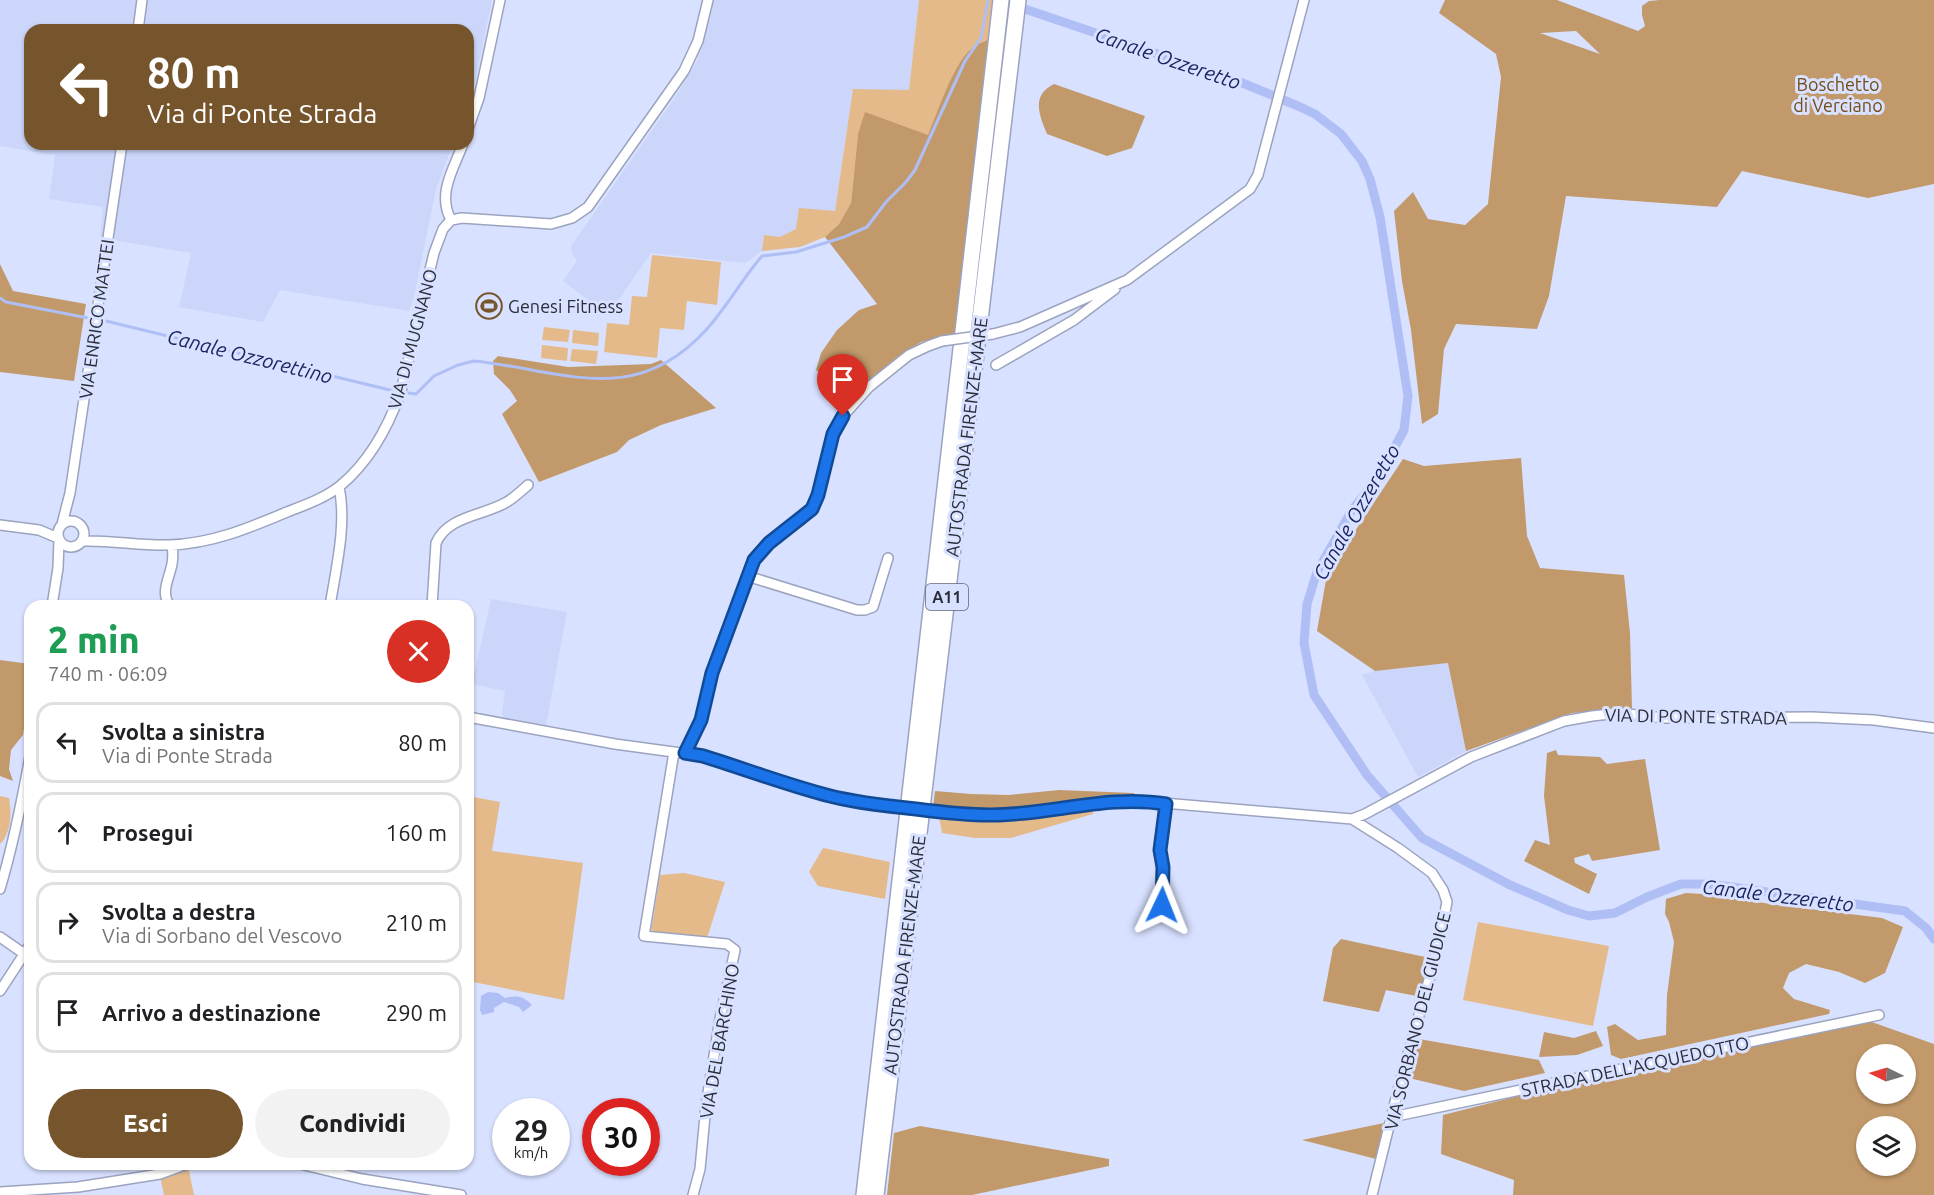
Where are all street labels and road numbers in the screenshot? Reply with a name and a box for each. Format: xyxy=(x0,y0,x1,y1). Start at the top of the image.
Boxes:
street label: VIA ENRICO MATTEI xyxy=(75,238,117,400)
street label: VIA DI MUGNANO xyxy=(384,267,440,411)
street label: AUTOSTRADA FIRENZE-MARE xyxy=(941,316,991,558)
road number: A11 xyxy=(926,584,968,610)
street label: VIA DI PONTE STRADA xyxy=(1605,704,1788,728)
street label: AUTOSTRADA FIRENZE-MARE xyxy=(879,834,929,1076)
street label: VIA SORBANO DEL GIUDICE xyxy=(1380,910,1454,1132)
street label: VIA DEL BARCHINO xyxy=(696,962,742,1120)
street label: STRADA DELL'ACQUEDOTTO xyxy=(1519,1032,1751,1101)

